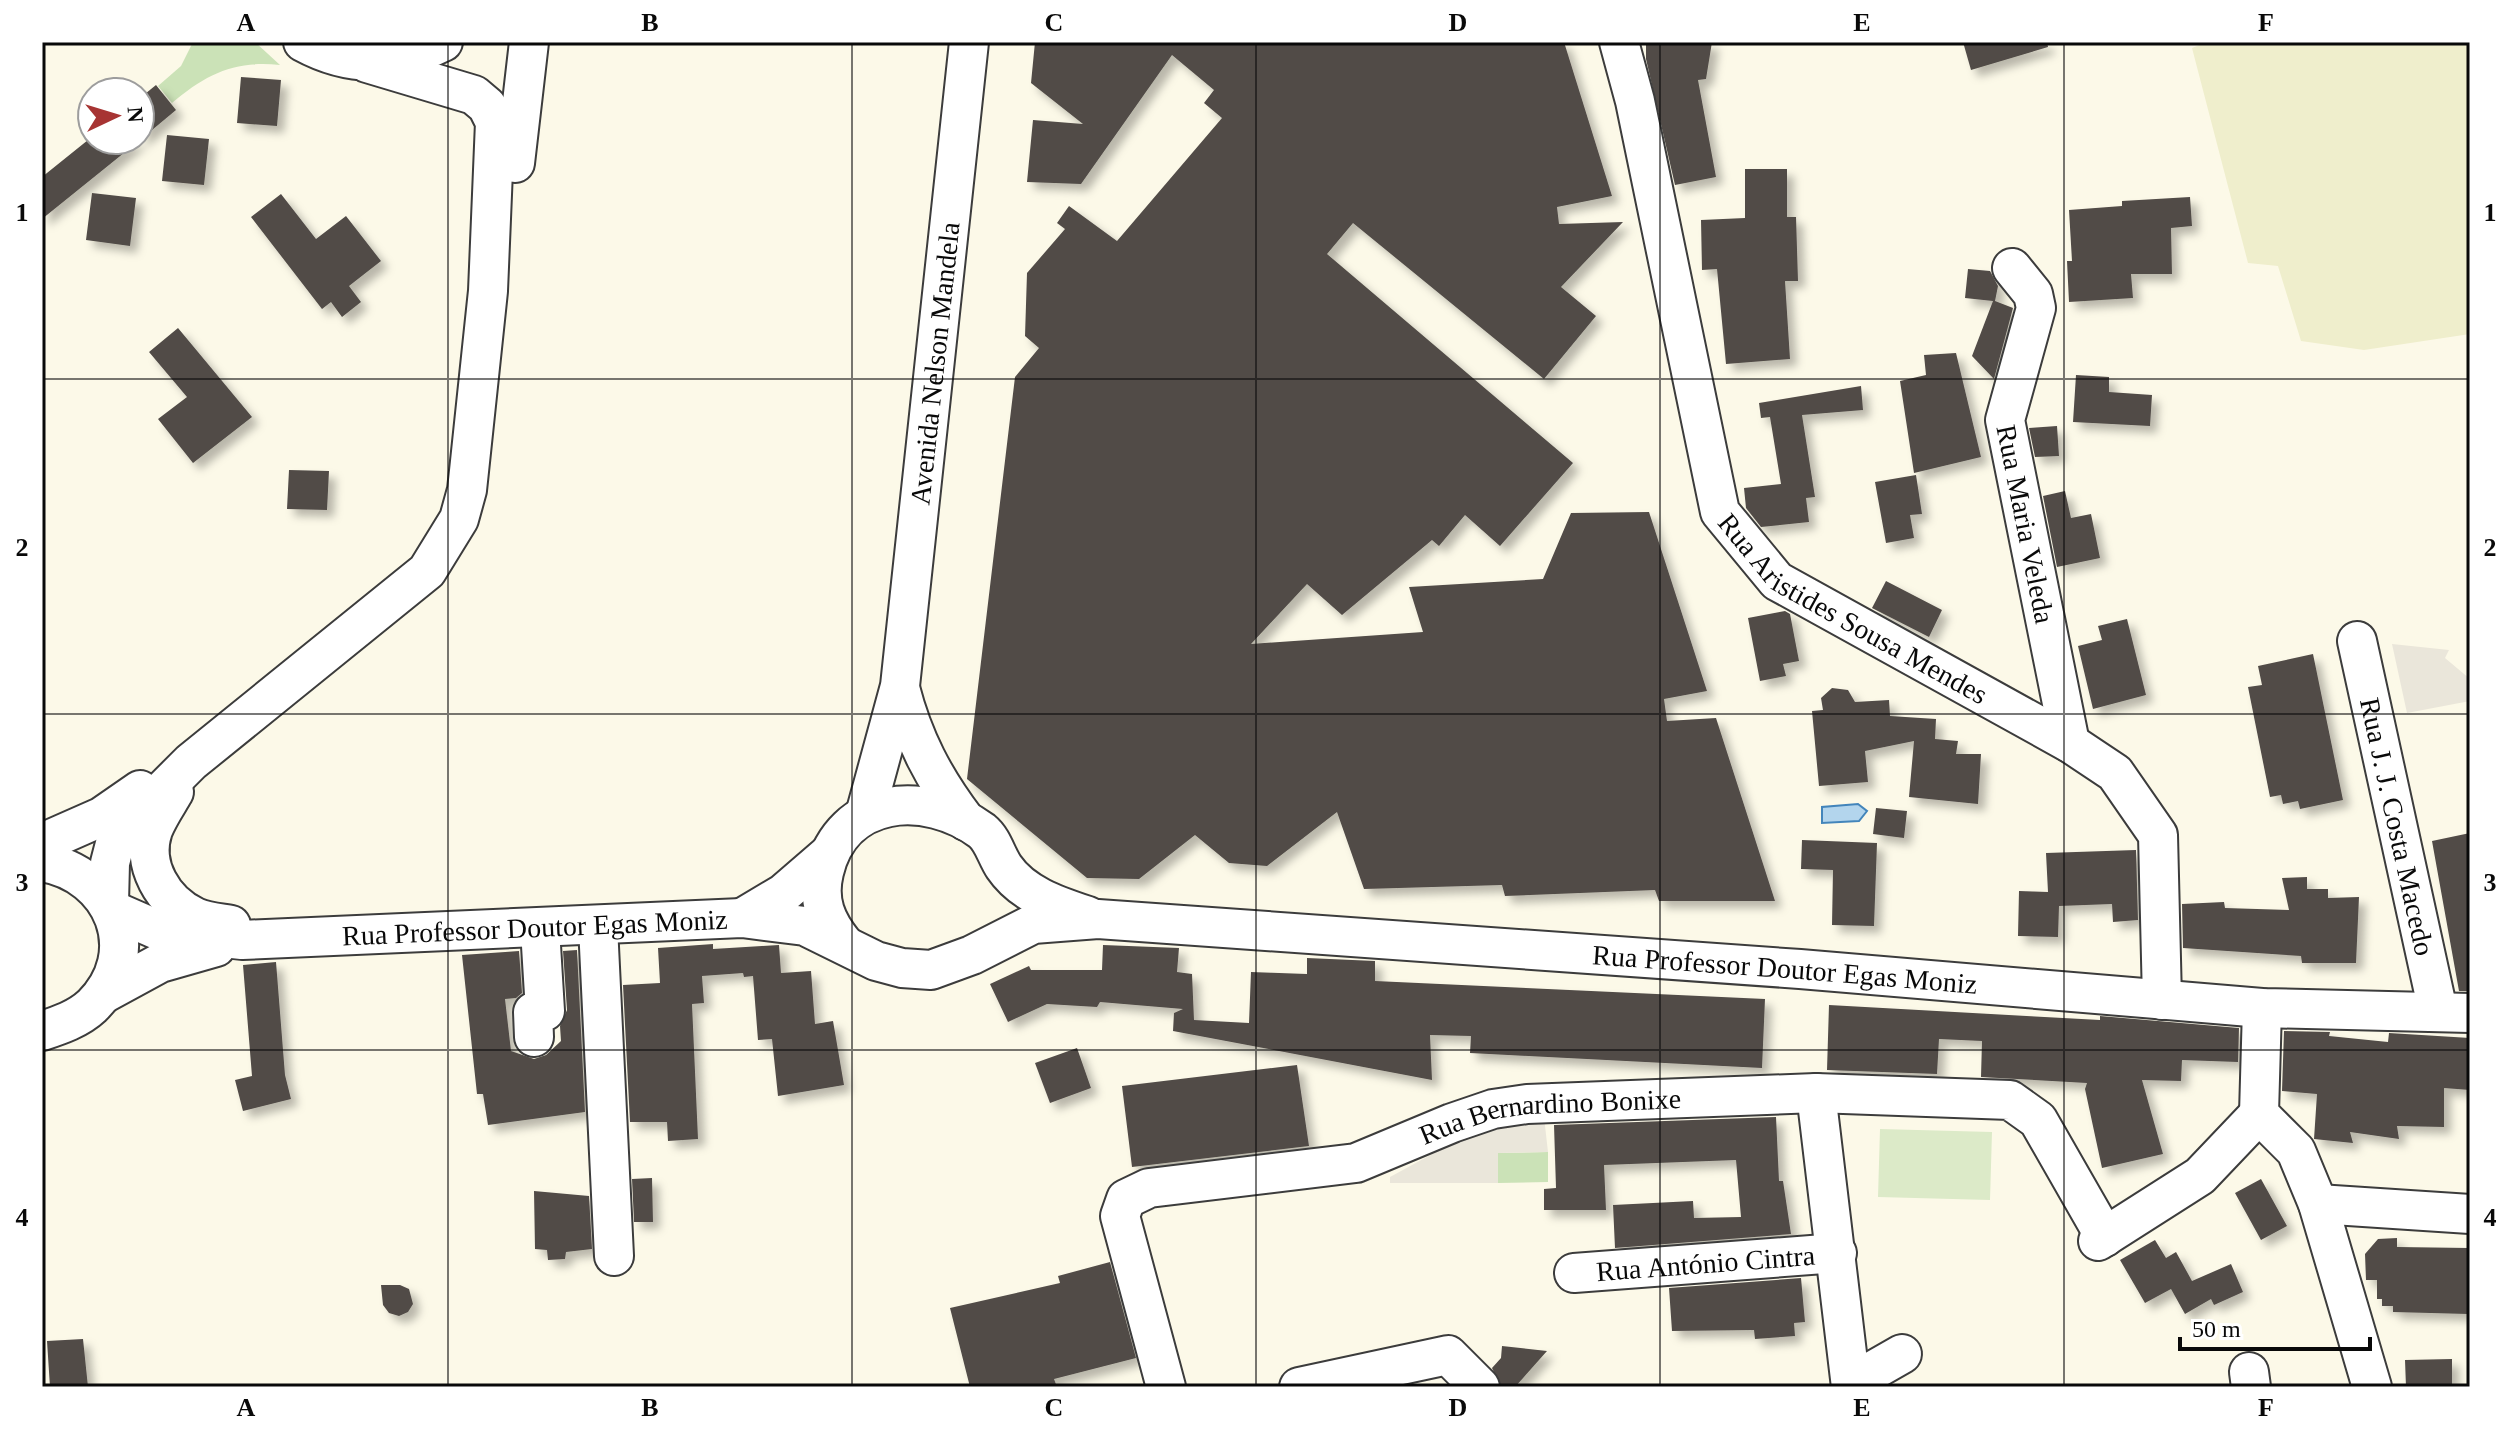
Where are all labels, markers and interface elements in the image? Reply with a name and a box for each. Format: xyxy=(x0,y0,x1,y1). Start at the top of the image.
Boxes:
text: A xyxy=(237,8,256,37)
text: B xyxy=(641,8,659,37)
text: C xyxy=(1045,8,1063,37)
text: D xyxy=(1449,8,1467,37)
text: E xyxy=(1853,8,1871,37)
text: F xyxy=(2258,8,2274,37)
north arrow xyxy=(76,76,156,156)
text: N xyxy=(122,106,148,124)
text: 1 xyxy=(16,198,29,227)
text: 1 xyxy=(2484,198,2497,227)
street label: Avenida Nelson Mandela xyxy=(904,220,965,506)
street label: Rua Maria Veleda xyxy=(1991,422,2061,626)
street label: Rua Aristides Sousa Mendes xyxy=(1712,507,1993,710)
text: 2 xyxy=(16,533,29,562)
text: 2 xyxy=(2484,533,2497,562)
street label: Rua J. J. Costa Macedo xyxy=(2354,695,2441,958)
text: 3 xyxy=(16,868,29,897)
text: 3 xyxy=(2484,868,2497,897)
street label: Rua Professor Doutor Egas Moniz xyxy=(341,903,728,951)
street label: Rua Professor Doutor Egas Moniz xyxy=(1591,939,1979,999)
street label: Rua Bernardino Bonixe xyxy=(1415,1083,1682,1150)
text: 4 xyxy=(16,1203,29,1232)
text: 4 xyxy=(2484,1203,2497,1232)
street label: Rua António Cintra xyxy=(1595,1239,1817,1287)
scale bar xyxy=(2180,1301,2370,1351)
text: 50 m xyxy=(2192,1316,2241,1342)
text: A xyxy=(237,1393,256,1422)
text: B xyxy=(641,1393,659,1422)
text: C xyxy=(1045,1393,1063,1422)
text: D xyxy=(1449,1393,1467,1422)
text: E xyxy=(1853,1393,1871,1422)
text: F xyxy=(2258,1393,2274,1422)

